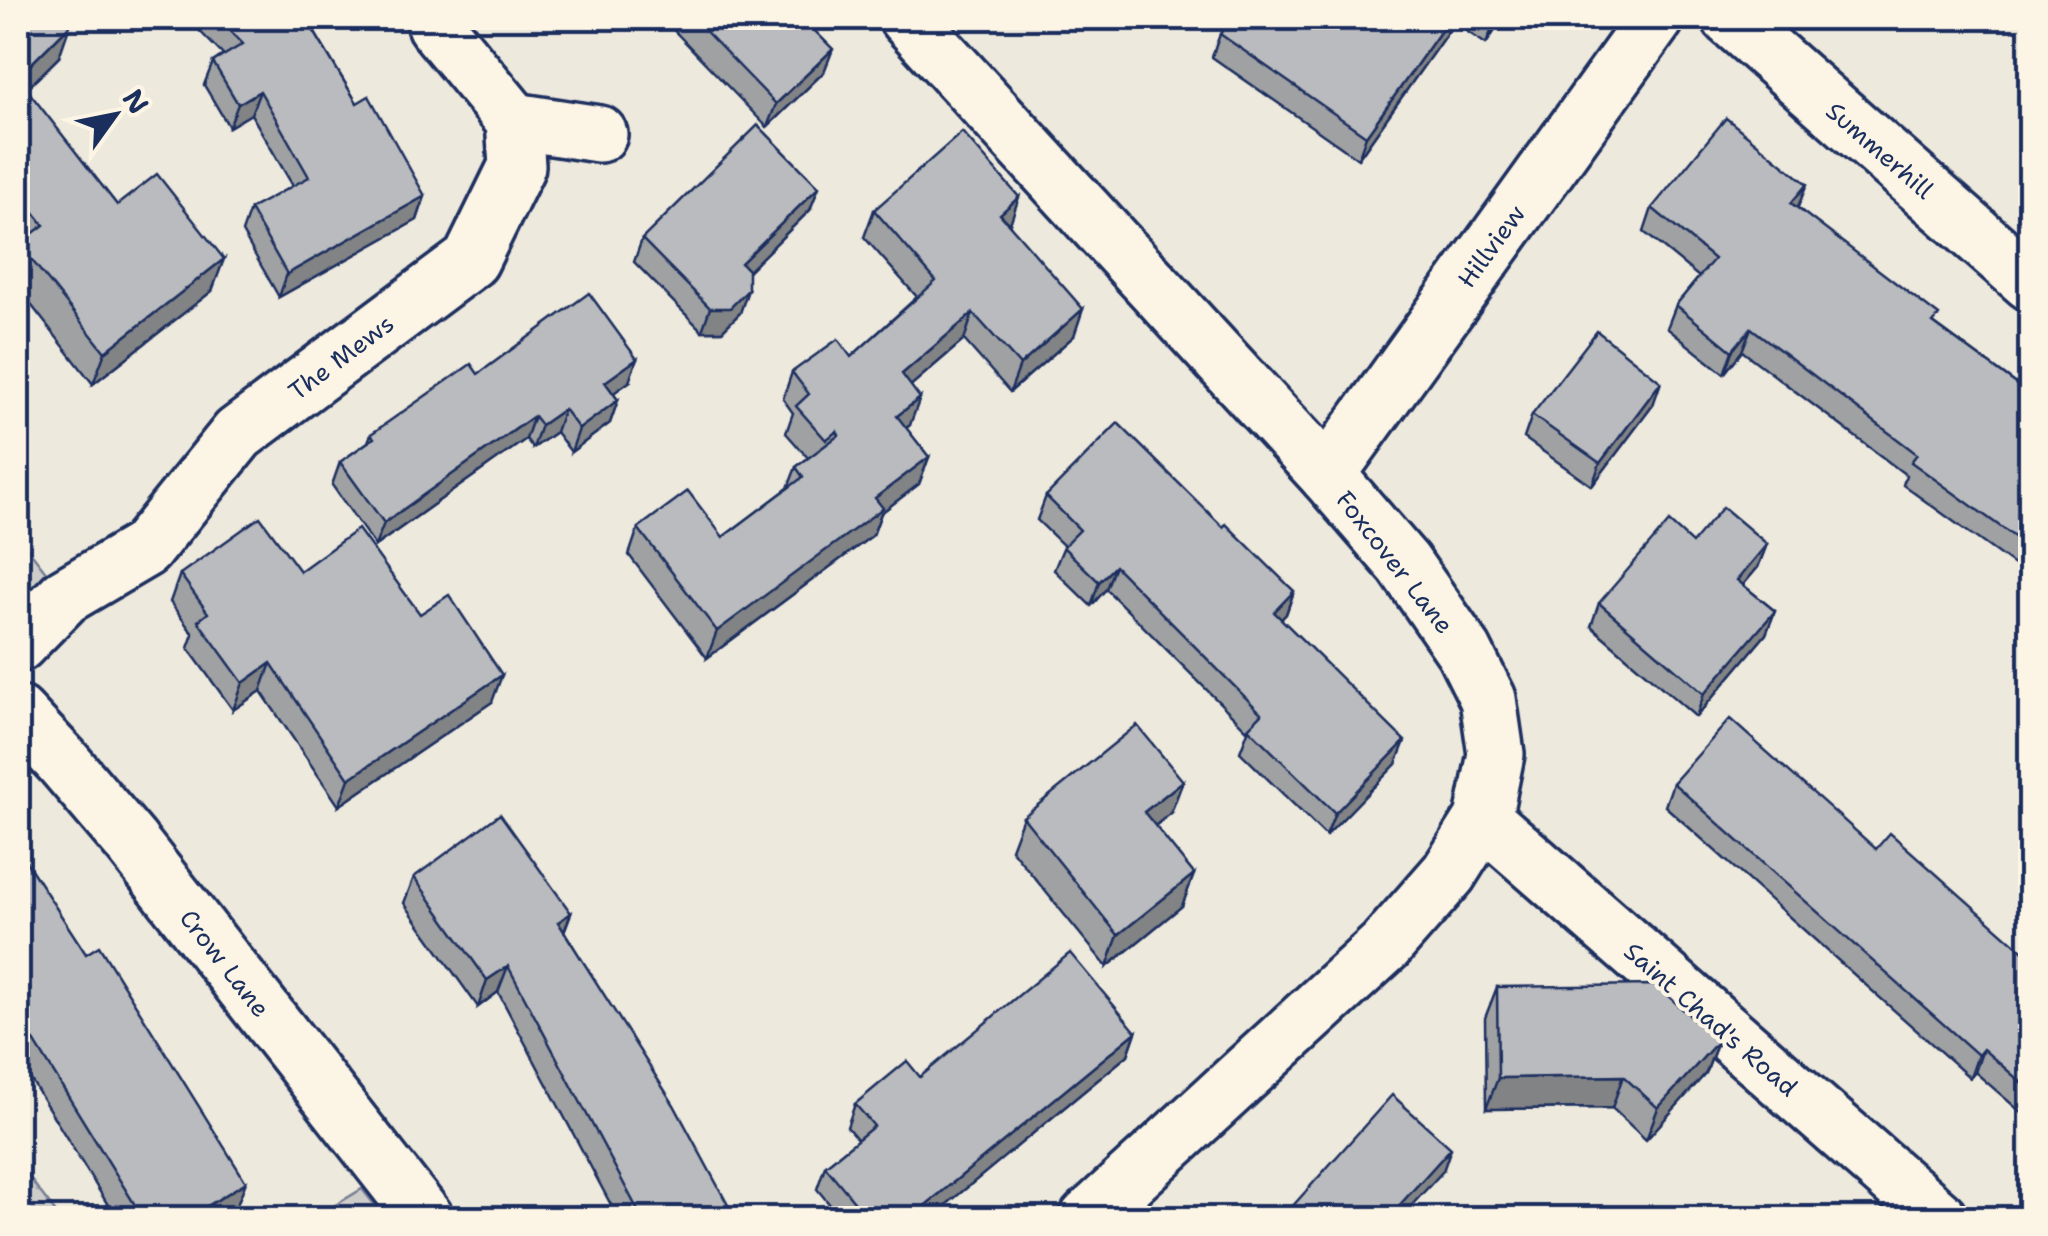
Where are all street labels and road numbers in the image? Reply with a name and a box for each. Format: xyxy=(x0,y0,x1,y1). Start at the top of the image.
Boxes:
street label: Summerhill xyxy=(1819,94,1941,207)
street label: Hillview xyxy=(1449,197,1533,294)
street label: The Mews xyxy=(281,306,401,408)
street label: Foxcover Lane xyxy=(1328,483,1462,641)
street label: Crow Lane xyxy=(172,902,278,1024)
street label: Saint Chad's Road xyxy=(1617,934,1805,1104)

